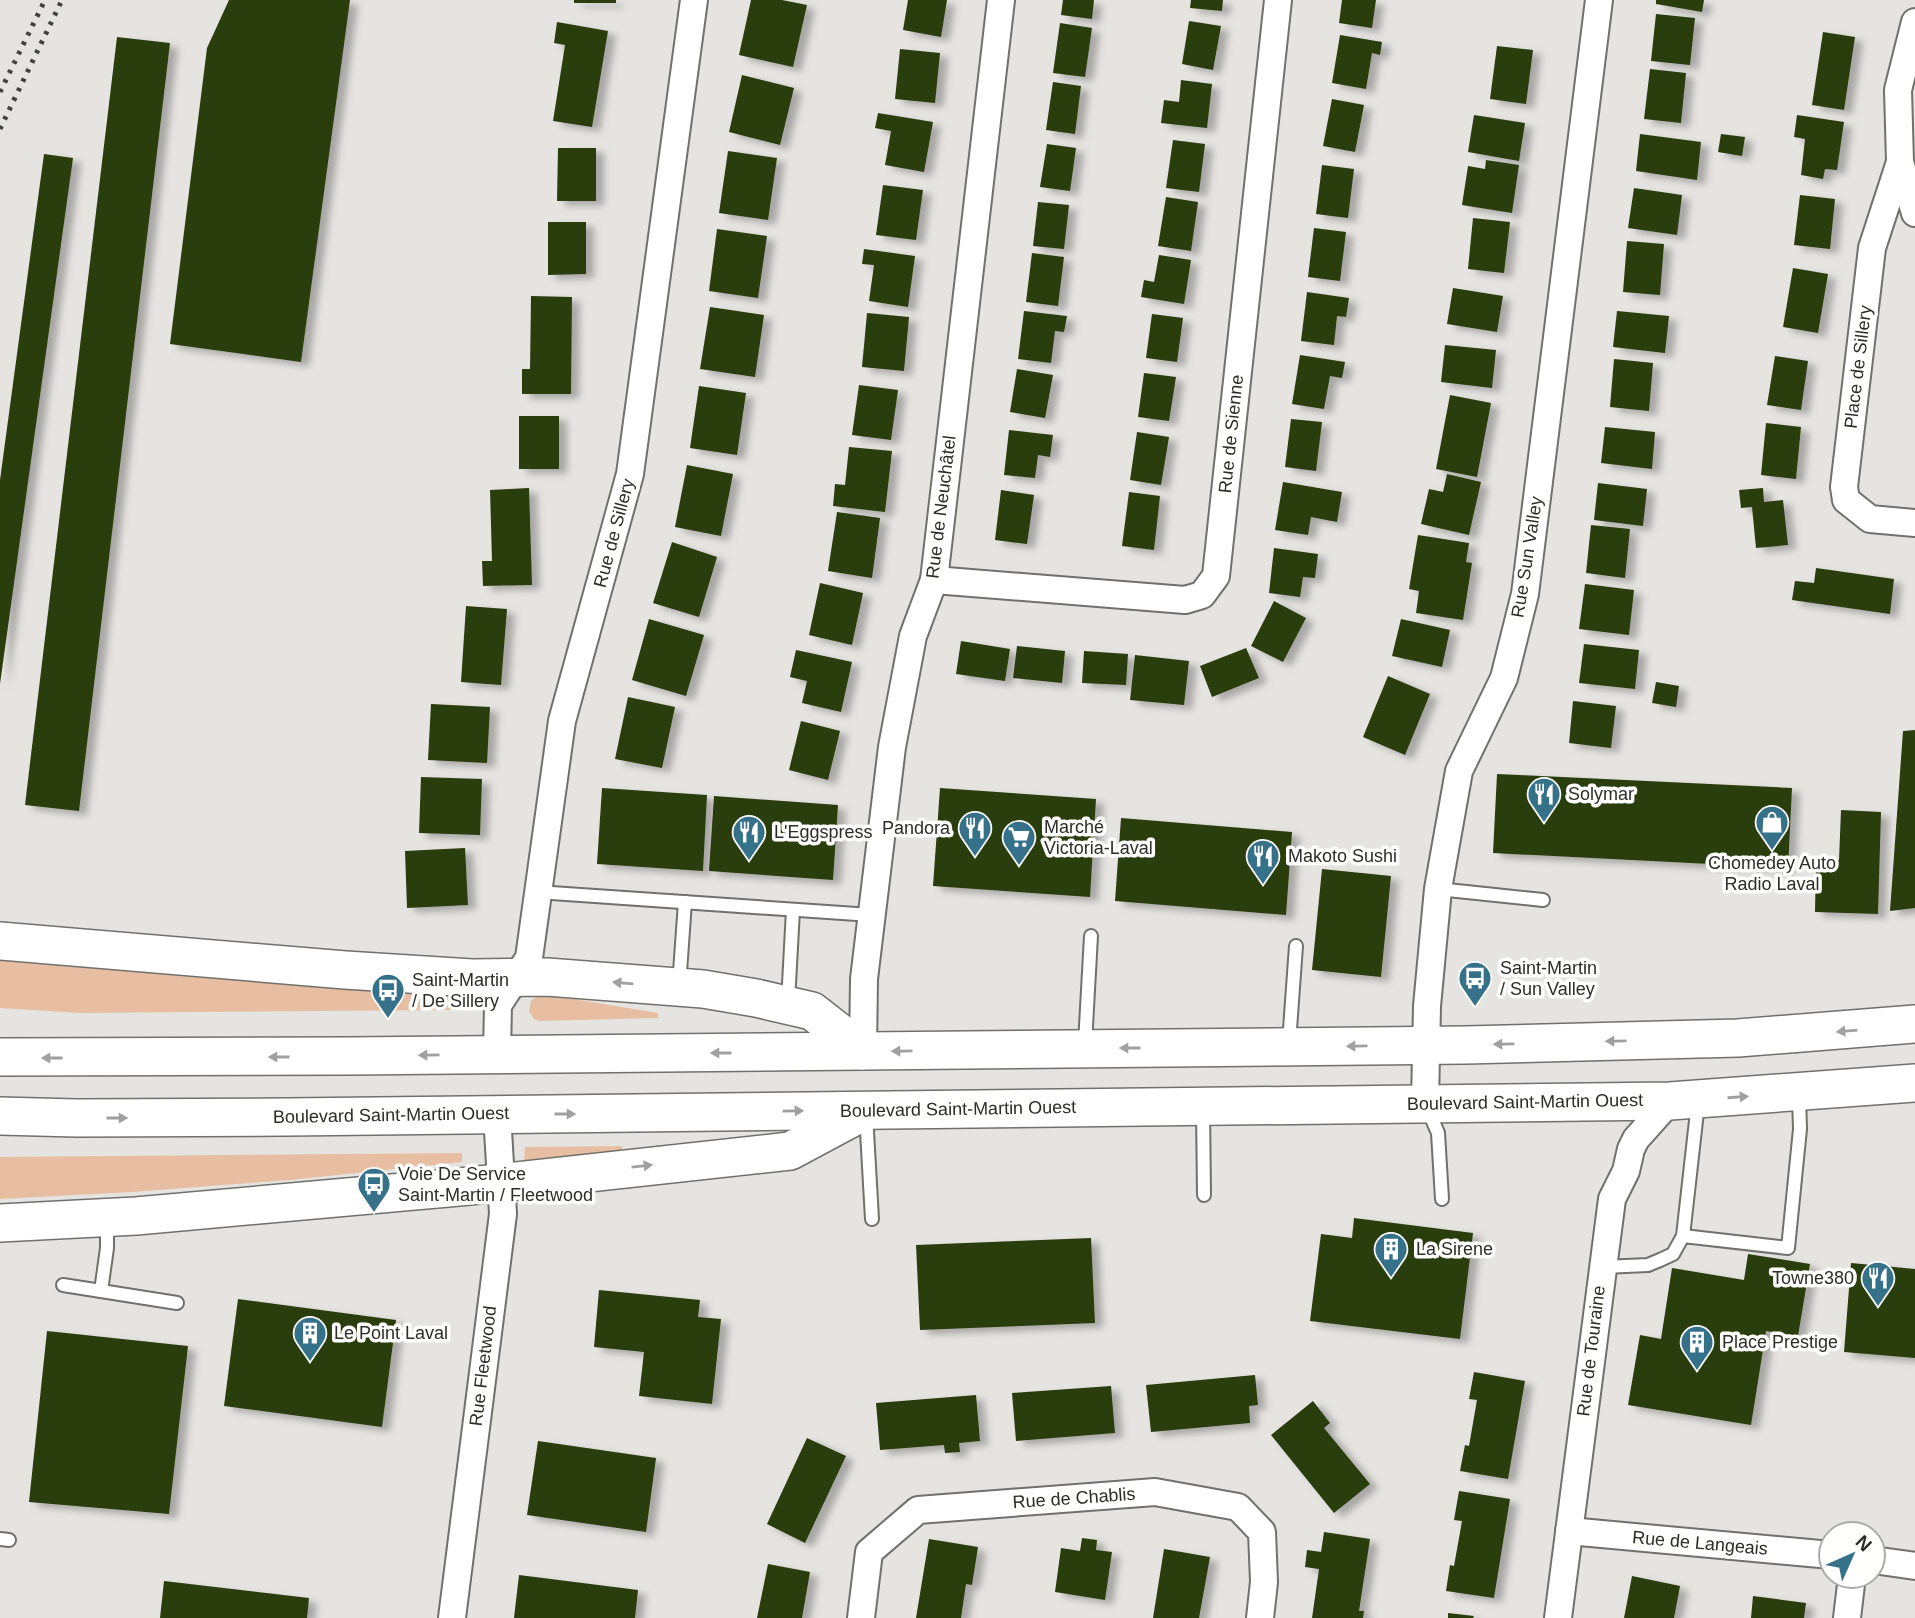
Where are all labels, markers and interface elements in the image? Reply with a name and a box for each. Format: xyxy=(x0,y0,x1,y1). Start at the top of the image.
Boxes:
street label: Place de Sillery xyxy=(1841,304,1875,430)
street label: Rue de Sienne xyxy=(1215,374,1247,494)
street label: Rue de Neuchâtel xyxy=(922,434,960,580)
street label: Rue de Sillery xyxy=(590,476,638,590)
street label: Rue Sun Valley xyxy=(1508,495,1546,619)
restaurant icon: Solymar xyxy=(1525,775,1563,824)
place label: Solymar xyxy=(1568,784,1634,804)
shop icon: Chomedey Auto Radio Laval xyxy=(1753,803,1791,852)
restaurant icon: Pandora xyxy=(956,809,994,858)
restaurant icon: L'Eggspress xyxy=(730,813,768,862)
place label: Marché Victoria-Laval xyxy=(1044,817,1153,858)
place label: Pandora xyxy=(882,818,951,838)
supermarket icon: Marché Victoria-Laval xyxy=(1000,818,1038,867)
place label: L'Eggspress xyxy=(774,822,873,842)
restaurant icon: Makoto Sushi xyxy=(1244,837,1282,886)
place label: Makoto Sushi xyxy=(1288,846,1397,866)
place label: Chomedey Auto Radio Laval xyxy=(1708,853,1836,894)
place label: Saint-Martin / Sun Valley xyxy=(1500,958,1597,999)
bus stop icon: Saint-Martin / Sun Valley xyxy=(1456,959,1494,1008)
place label: Saint-Martin / De Sillery xyxy=(412,970,509,1011)
bus stop icon: Saint-Martin / De Sillery xyxy=(369,971,407,1020)
one-way arrow xyxy=(612,977,634,988)
one-way arrow xyxy=(1836,1026,1858,1037)
one-way arrow xyxy=(1605,1035,1627,1047)
one-way arrow xyxy=(1493,1038,1515,1049)
one-way arrow xyxy=(1346,1040,1368,1051)
one-way arrow xyxy=(1119,1043,1141,1054)
one-way arrow xyxy=(891,1045,913,1057)
one-way arrow xyxy=(710,1047,732,1058)
one-way arrow xyxy=(417,1049,439,1061)
one-way arrow xyxy=(268,1051,290,1063)
one-way arrow xyxy=(41,1052,63,1064)
street label: Boulevard Saint-Martin Ouest xyxy=(1407,1090,1643,1114)
one-way arrow xyxy=(1727,1091,1749,1102)
street label: Boulevard Saint-Martin Ouest xyxy=(840,1097,1076,1121)
street label: Boulevard Saint-Martin Ouest xyxy=(273,1103,509,1127)
one-way arrow xyxy=(782,1105,804,1117)
one-way arrow xyxy=(554,1108,576,1120)
one-way arrow xyxy=(106,1112,128,1124)
one-way arrow xyxy=(631,1160,653,1171)
place label: Voie De Service Saint-Martin / Fleetwood xyxy=(398,1164,593,1205)
bus stop icon: Voie De Service Saint-Martin / Fleetwood xyxy=(355,1165,393,1214)
building icon: La Sirene xyxy=(1372,1230,1410,1279)
place label: La Sirene xyxy=(1416,1239,1493,1259)
restaurant icon: Towne380 xyxy=(1859,1259,1897,1308)
place label: Towne380 xyxy=(1772,1268,1854,1288)
street label: Rue de Touraine xyxy=(1573,1284,1609,1418)
street label: Rue Fleetwood xyxy=(466,1305,500,1427)
building icon: Le Point Laval xyxy=(291,1314,329,1363)
place label: Le Point Laval xyxy=(334,1323,448,1343)
building icon: Place Prestige xyxy=(1678,1323,1716,1372)
place label: Place Prestige xyxy=(1722,1332,1838,1352)
street label: Rue de Chablis xyxy=(1012,1484,1136,1512)
north arrow xyxy=(1817,1520,1887,1590)
street label: Rue de Langeais xyxy=(1631,1527,1769,1559)
text: N xyxy=(1851,1531,1876,1556)

